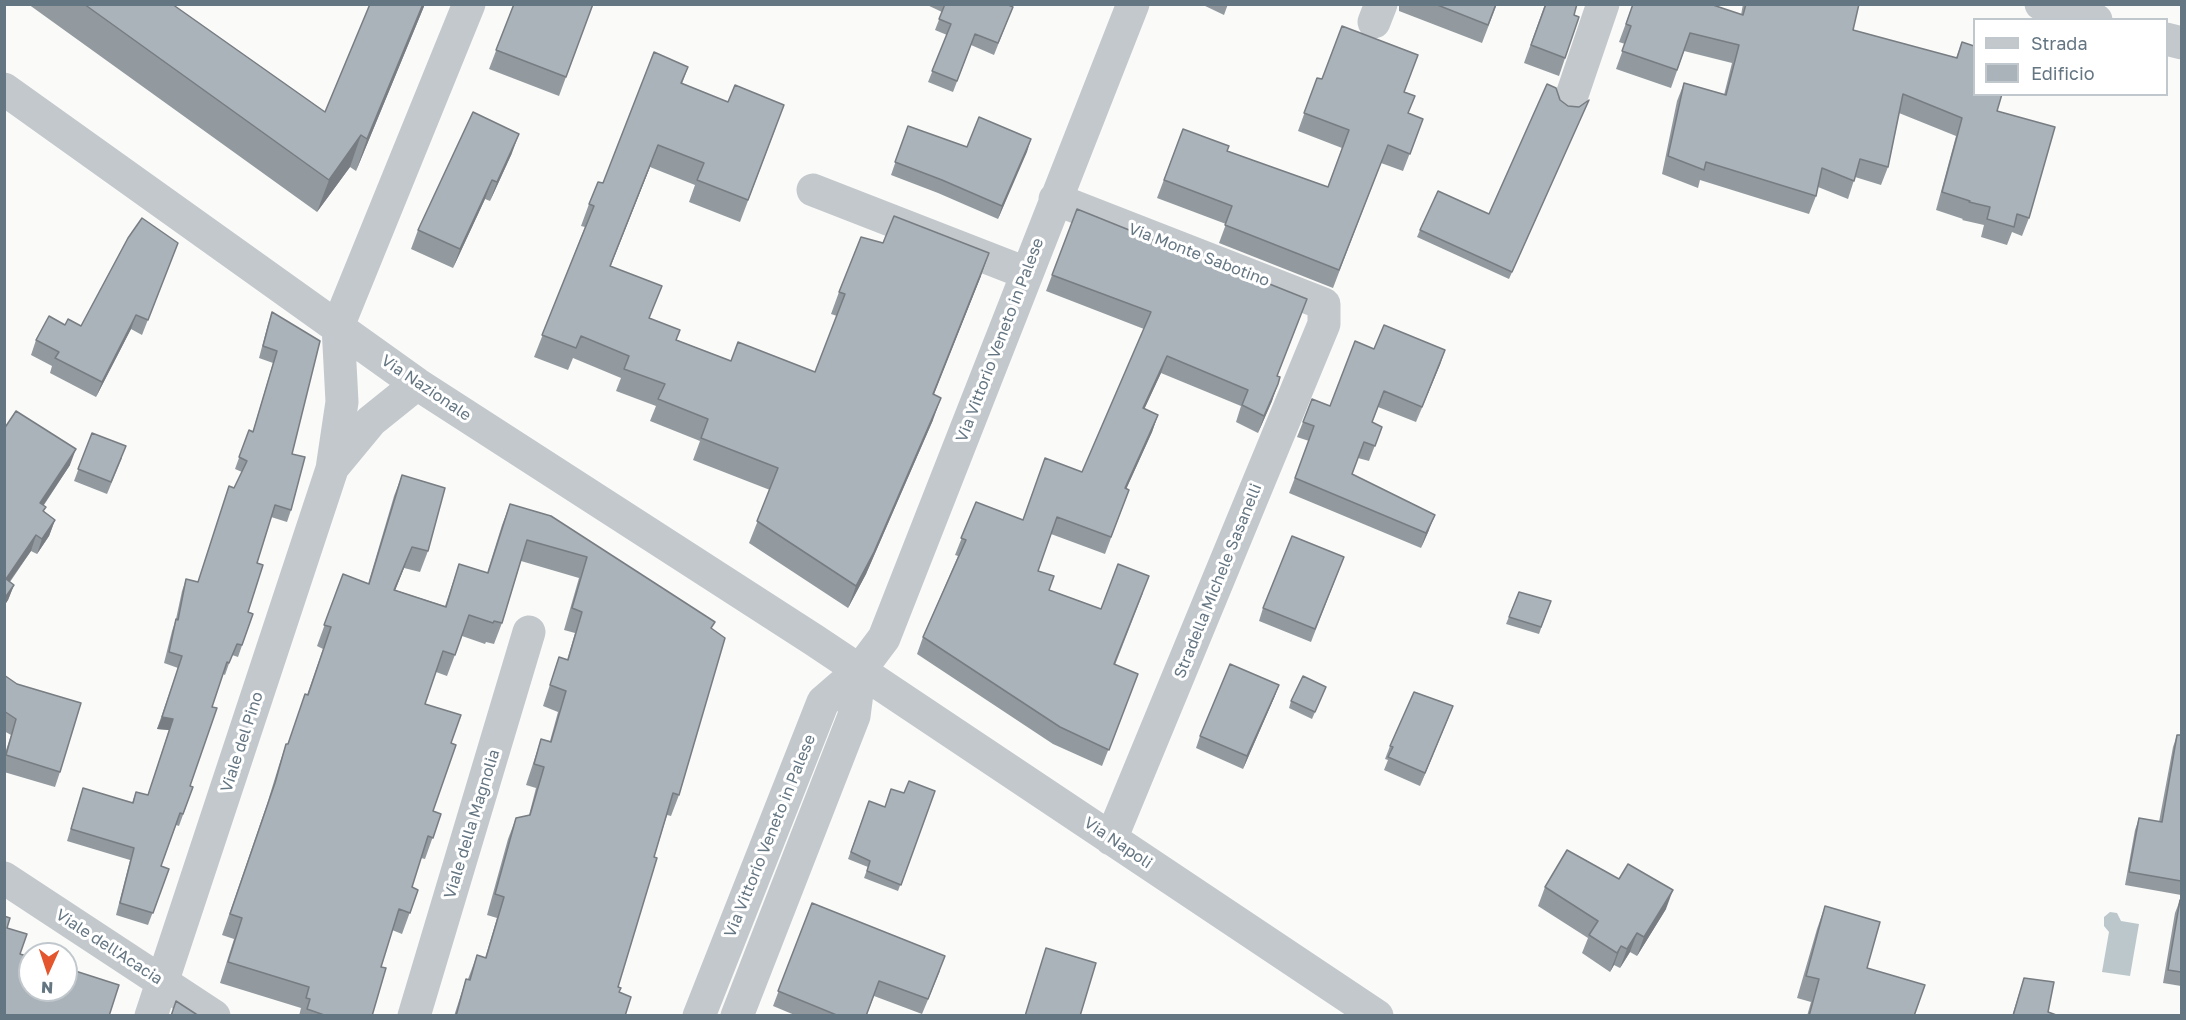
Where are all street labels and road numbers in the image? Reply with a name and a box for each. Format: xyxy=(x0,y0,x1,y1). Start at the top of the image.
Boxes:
street label: Via Monte Sabotino xyxy=(1126,219,1272,291)
street label: Via Vittorio Veneto in Palese xyxy=(952,235,1048,445)
street label: Via Nazionale xyxy=(377,351,475,425)
street label: Stradella Michele Sasanelli xyxy=(1170,481,1266,681)
street label: Viale del Pino xyxy=(217,689,267,795)
street label: Via Vittorio Veneto in Palese xyxy=(720,732,820,940)
street label: Viale della Magnolia xyxy=(440,747,504,901)
street label: Via Napoli xyxy=(1080,813,1156,873)
street label: Viale dell'Acacia xyxy=(52,905,166,989)

